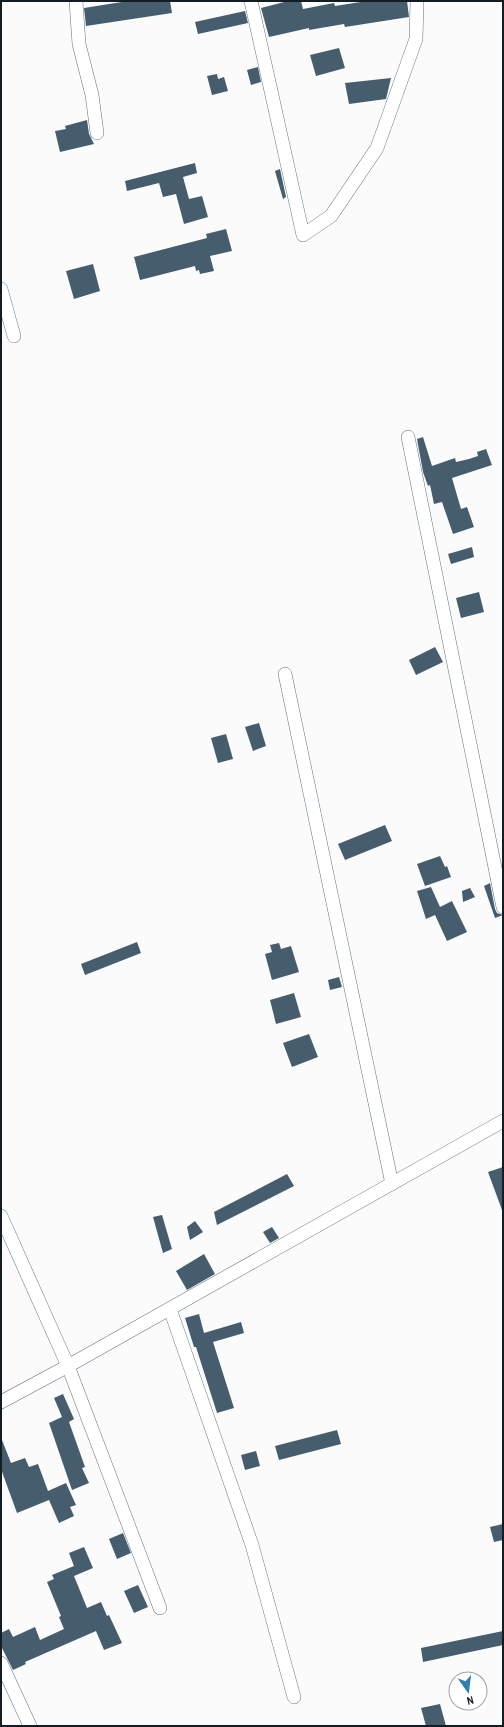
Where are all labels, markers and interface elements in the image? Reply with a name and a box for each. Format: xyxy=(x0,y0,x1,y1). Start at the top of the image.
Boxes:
north arrow xyxy=(448,1671,488,1711)
text: N xyxy=(466,1693,475,1708)

